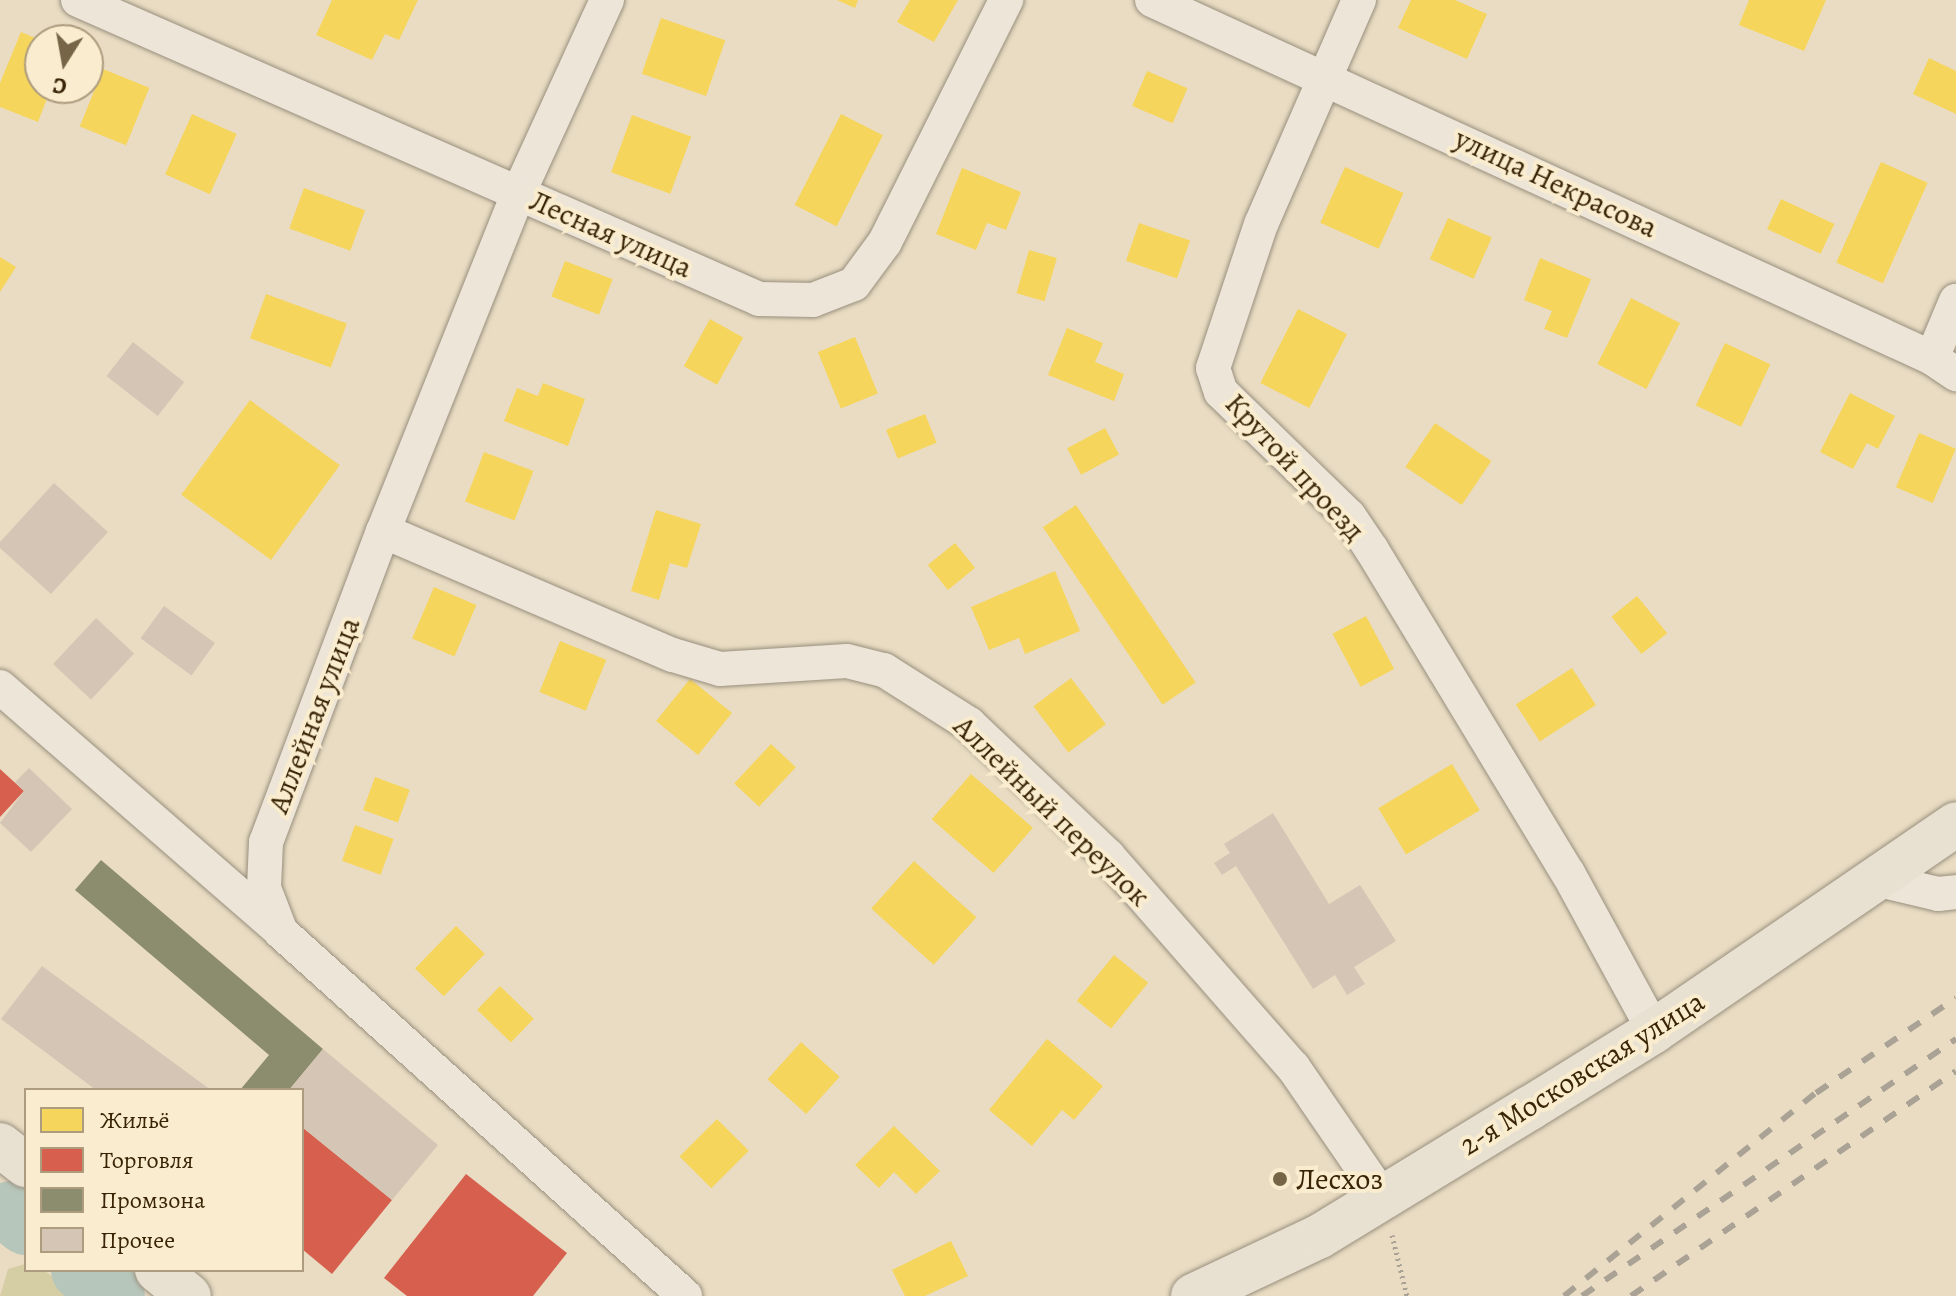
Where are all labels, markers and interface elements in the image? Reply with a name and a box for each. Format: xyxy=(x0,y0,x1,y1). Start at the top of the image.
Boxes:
north arrow xyxy=(24,24,104,104)
text: С xyxy=(50,70,69,102)
street label: улица Некрасова xyxy=(1449,120,1663,246)
street label: Лесная улица xyxy=(524,182,698,286)
street label: Крутой проезд xyxy=(1217,386,1373,548)
street label: Аллейная улица xyxy=(260,612,368,818)
street label: Аллейный переулок xyxy=(946,708,1158,914)
street label: 2-я Московская улица xyxy=(1453,983,1711,1163)
legend xyxy=(24,1088,304,1272)
text: Жильё xyxy=(100,1104,169,1136)
text: Торговля xyxy=(100,1144,194,1176)
place label: Лесхоз xyxy=(1296,1161,1383,1197)
marker: Лесхоз xyxy=(1271,1170,1289,1188)
text: Промзона xyxy=(100,1184,205,1216)
text: Прочее xyxy=(100,1224,175,1256)

